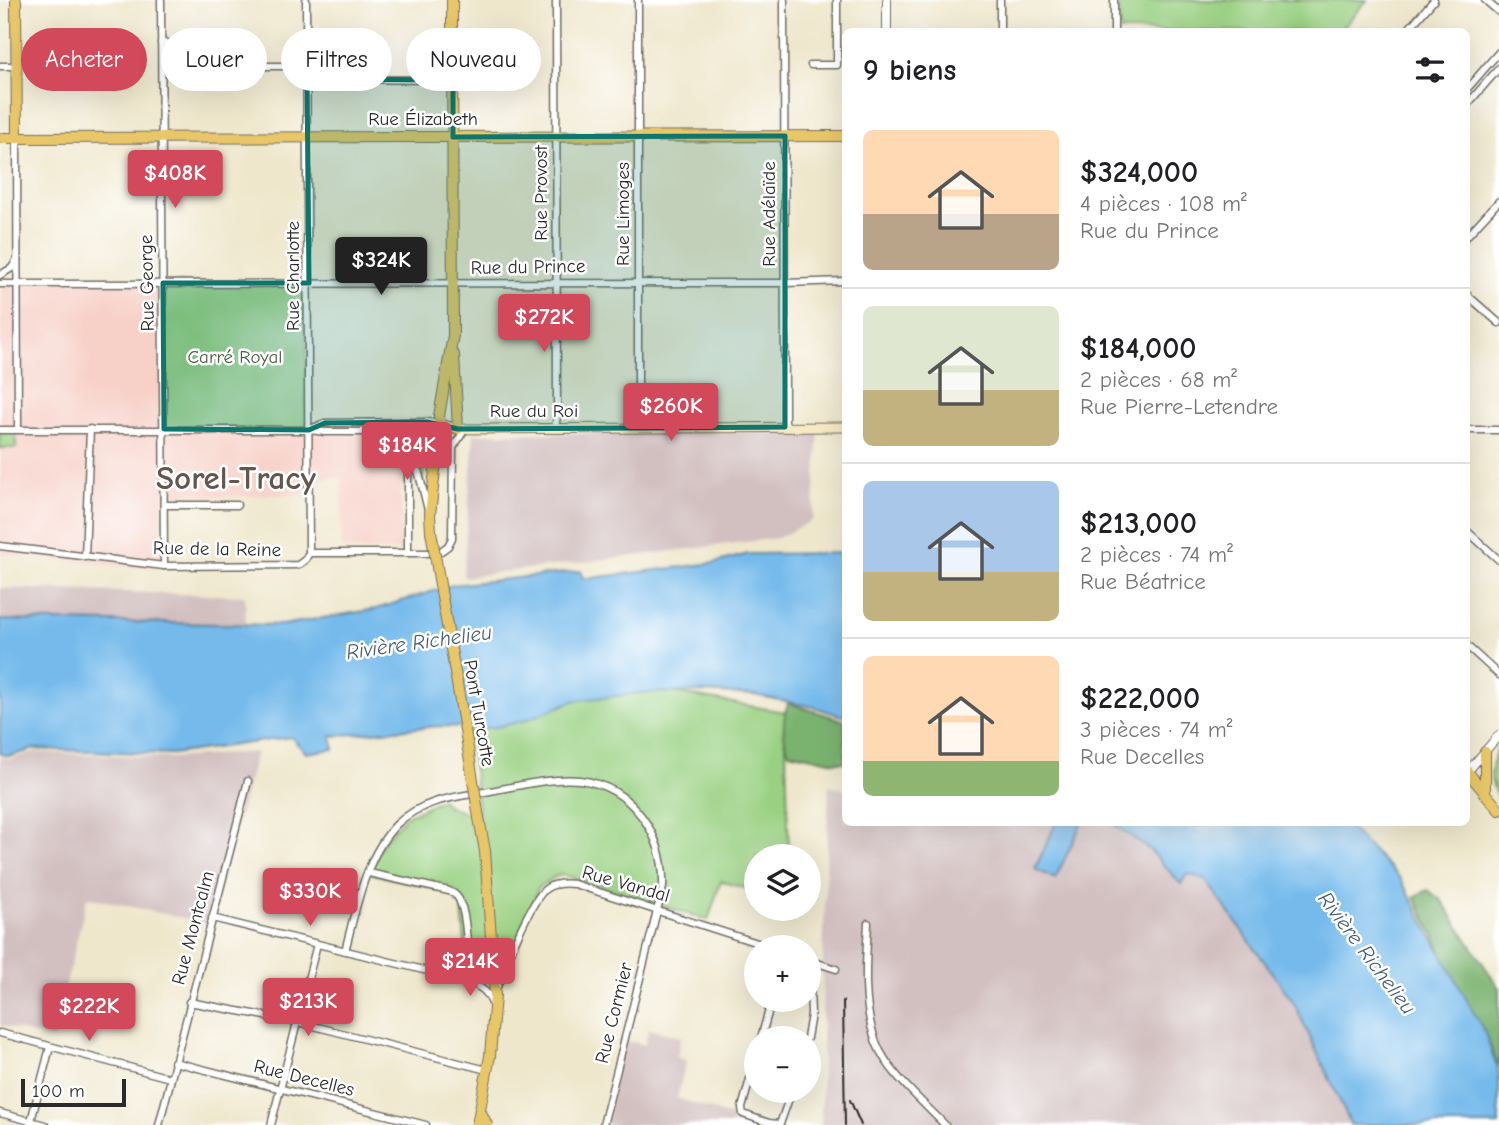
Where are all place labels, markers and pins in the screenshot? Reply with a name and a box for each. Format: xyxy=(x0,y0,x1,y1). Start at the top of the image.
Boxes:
pin: $408K xyxy=(126,150,224,210)
pin: $324K xyxy=(332,238,430,297)
pin: $272K xyxy=(495,294,593,354)
pin: $260K xyxy=(622,384,720,443)
pin: $184K xyxy=(358,422,456,482)
pin: $330K xyxy=(261,869,359,928)
pin: $214K xyxy=(421,939,519,998)
pin: $213K xyxy=(259,978,357,1038)
pin: $222K xyxy=(40,984,138,1043)

